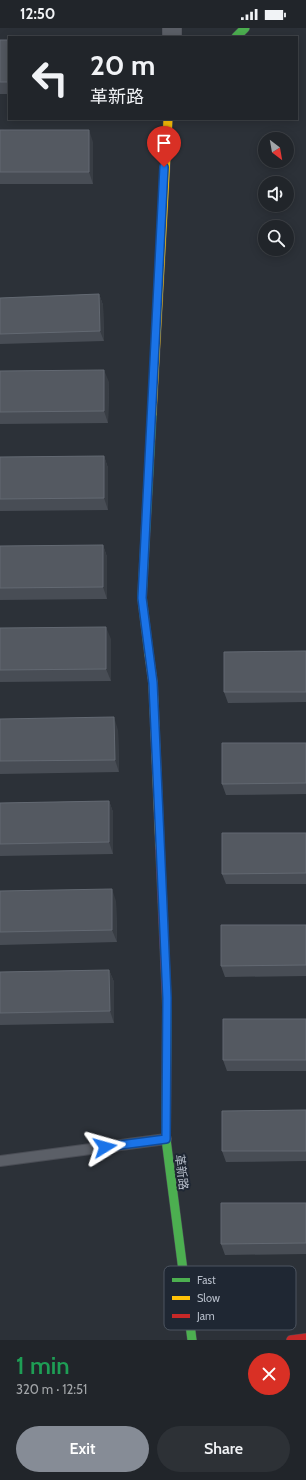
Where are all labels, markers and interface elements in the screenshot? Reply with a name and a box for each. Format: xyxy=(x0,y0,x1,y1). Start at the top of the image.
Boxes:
text: 12:50 xyxy=(20,5,55,23)
text: 20 m xyxy=(90,48,155,82)
icon: left xyxy=(24,52,76,104)
text: 革新路 xyxy=(90,86,144,108)
pin xyxy=(147,126,181,167)
icon: arrive xyxy=(153,132,175,154)
north arrow xyxy=(258,132,294,168)
map controls xyxy=(258,132,294,256)
button: sound xyxy=(258,176,294,212)
button: search xyxy=(258,220,294,256)
position arrow xyxy=(84,1126,126,1168)
street label: 革新路 xyxy=(172,1153,192,1191)
legend xyxy=(164,1266,296,1330)
text: Fast xyxy=(197,1273,216,1287)
text: Slow xyxy=(197,1291,220,1305)
text: Jam xyxy=(196,1309,215,1323)
text: 1 min xyxy=(16,1351,70,1380)
button: close xyxy=(248,1353,290,1395)
text: 320 m · 12:51 xyxy=(16,1381,87,1397)
button: Exit xyxy=(16,1426,149,1472)
button: Share xyxy=(157,1426,290,1472)

